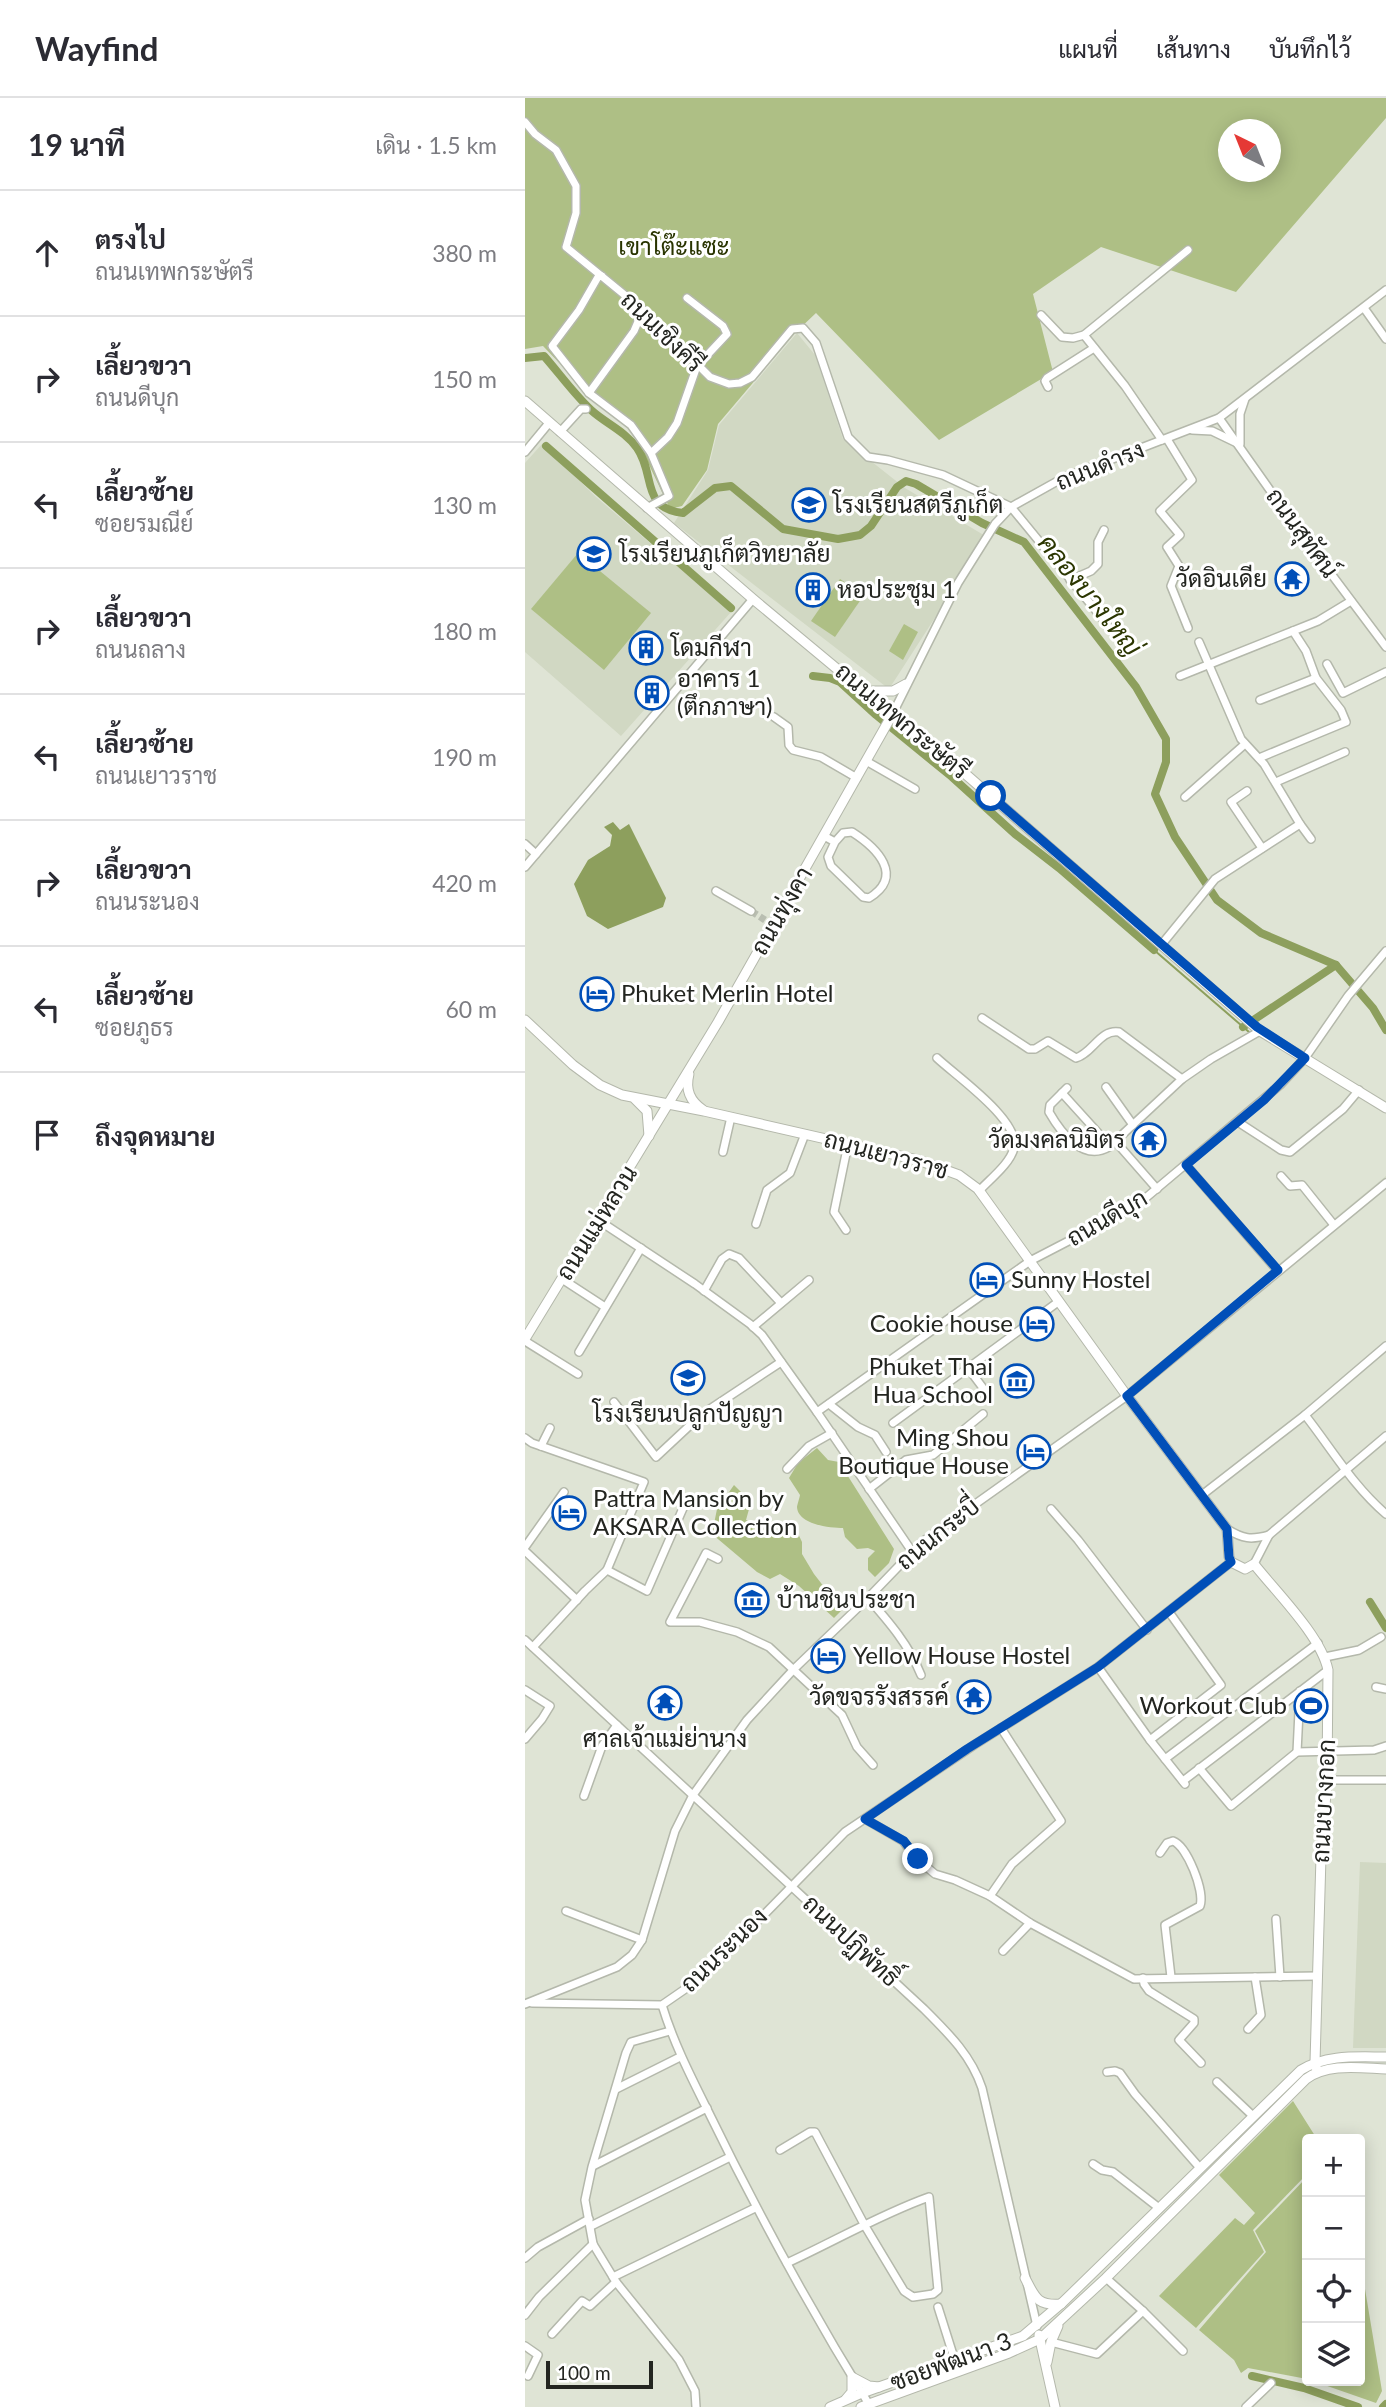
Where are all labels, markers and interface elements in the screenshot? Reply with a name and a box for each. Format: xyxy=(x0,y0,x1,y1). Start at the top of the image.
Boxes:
text: Wayfind xyxy=(35,28,159,68)
text: แผนที่ xyxy=(1058,34,1118,63)
text: เส้นทาง xyxy=(1156,34,1231,63)
text: บันทึกไว้ xyxy=(1269,34,1351,63)
north arrow xyxy=(1218,119,1281,182)
text: 19 นาที xyxy=(28,126,125,162)
text: เดิน · 1.5 km xyxy=(375,131,497,159)
text: ตรงไป xyxy=(95,223,166,255)
park label: เขาโต๊ะแซะ xyxy=(618,231,730,260)
icon: ahead xyxy=(28,234,66,272)
text: 380 m xyxy=(432,239,497,267)
text: ถนนเทพกระษัตรี xyxy=(95,257,254,285)
street label: ถนนเชิงคีรี xyxy=(616,285,710,377)
text: เลี้ยวขวา xyxy=(95,349,192,381)
icon: right xyxy=(28,360,66,398)
text: 150 m xyxy=(432,365,497,393)
text: ถนนดีบุก xyxy=(95,383,179,411)
street label: ถนนดำรง xyxy=(1051,434,1148,495)
text: เลี้ยวซ้าย xyxy=(95,475,194,507)
street label: ถนนสุทัศน์ xyxy=(1259,482,1345,584)
icon: left xyxy=(28,486,66,524)
school or university icon: โรงเรียนสตรีภูเก็ต xyxy=(790,486,828,524)
place label: โรงเรียนสตรีภูเก็ต xyxy=(831,488,1003,522)
text: 130 m xyxy=(432,491,497,519)
text: ซอยรมณีย์ xyxy=(95,509,193,537)
water label: คลองบางใหญ่ xyxy=(1031,527,1151,664)
school or university icon: โรงเรียนภูเก็ตวิทยาลัย xyxy=(575,535,613,573)
place label: โรงเรียนภูเก็ตวิทยาลัย xyxy=(617,537,830,571)
temple icon: วัดอินเดีย xyxy=(1273,560,1311,598)
place label: วัดอินเดีย xyxy=(1176,563,1267,592)
building icon: หอประชุม 1 xyxy=(794,571,832,609)
place label: หอประชุม 1 xyxy=(837,574,956,606)
text: เลี้ยวขวา xyxy=(95,601,192,633)
icon: right xyxy=(28,612,66,650)
text: 180 m xyxy=(432,617,497,645)
building icon: โดมกีฬา xyxy=(627,629,665,667)
place label: โดมกีฬา xyxy=(669,632,752,661)
text: ถนนถลาง xyxy=(95,635,186,663)
street label: ถนนเทพกระษัตรี xyxy=(830,655,976,784)
place label: อาคาร 1 (ตึกภาษา) xyxy=(677,663,773,720)
building icon: อาคาร 1 (ตึกภาษา) xyxy=(633,674,671,712)
text: เลี้ยวซ้าย xyxy=(95,727,194,759)
icon: left xyxy=(28,738,66,776)
text: 190 m xyxy=(432,743,497,771)
text: ถนนเยาวราช xyxy=(95,761,217,789)
route start xyxy=(975,780,1006,811)
text: เลี้ยวขวา xyxy=(95,853,192,885)
street label: ถนนทุ่งคา xyxy=(744,861,820,961)
icon: right xyxy=(28,864,66,902)
text: 420 m xyxy=(432,869,497,897)
text: ถนนระนอง xyxy=(95,887,200,915)
hotel icon: Phuket Merlin Hotel xyxy=(578,975,616,1013)
place label: Phuket Merlin Hotel xyxy=(621,978,833,1007)
text: เลี้ยวซ้าย xyxy=(95,979,194,1011)
icon: left xyxy=(28,990,66,1028)
text: 60 m xyxy=(446,995,497,1023)
text: ซอยภูธร xyxy=(95,1013,174,1041)
icon: arrive xyxy=(28,1116,66,1154)
text: ถึงจุดหมาย xyxy=(95,1120,216,1152)
temple icon: วัดมงคลนิมิตร xyxy=(1130,1121,1168,1159)
street label: ถนนเยาวราช xyxy=(821,1123,952,1184)
place label: วัดมงคลนิมิตร xyxy=(988,1124,1125,1153)
street label: ถนนแม่หลวน xyxy=(549,1159,642,1285)
street label: ถนนดีบุก xyxy=(1061,1182,1153,1254)
hotel icon: Sunny Hostel xyxy=(968,1261,1006,1299)
place label: Sunny Hostel xyxy=(1011,1264,1150,1293)
hotel icon: Cookie house xyxy=(1018,1305,1056,1343)
place label: Cookie house xyxy=(870,1308,1013,1337)
place label: Phuket Thai Hua School xyxy=(869,1351,993,1408)
school or university icon: โรงเรียนปลูกปัญญา xyxy=(669,1359,707,1397)
museum icon: Phuket Thai Hua School xyxy=(998,1362,1036,1400)
place label: โรงเรียนปลูกปัญญา xyxy=(591,1398,783,1431)
place label: Ming Shou Boutique House xyxy=(838,1422,1009,1479)
hotel icon: Ming Shou Boutique House xyxy=(1015,1433,1053,1471)
place label: Pattra Mansion by AKSARA Collection xyxy=(593,1483,797,1540)
street label: ถนนกระบี่ xyxy=(887,1487,984,1575)
hotel icon: Pattra Mansion by AKSARA Collection xyxy=(550,1494,588,1532)
museum icon: บ้านชินประชา xyxy=(733,1581,771,1619)
place label: บ้านชินประชา xyxy=(777,1584,916,1613)
hotel icon: Yellow House Hostel xyxy=(809,1637,847,1675)
place label: Yellow House Hostel xyxy=(853,1640,1070,1669)
temple icon: วัดขจรรังสรรค์ xyxy=(955,1678,993,1716)
place label: วัดขจรรังสรรค์ xyxy=(809,1681,949,1710)
temple icon: ศาลเจ้าแม่ย่านาง xyxy=(646,1684,684,1722)
sports icon: Workout Club xyxy=(1292,1687,1330,1725)
place label: Workout Club xyxy=(1139,1690,1287,1719)
place label: ศาลเจ้าแม่ย่านาง xyxy=(583,1723,747,1752)
street label: ถนนบางกอก xyxy=(1305,1738,1340,1864)
route end xyxy=(902,1843,933,1874)
street label: ถนนปฏิพัทธิ์ xyxy=(796,1884,910,1994)
street label: ถนนระนอง xyxy=(674,1901,772,1997)
map controls xyxy=(1302,2134,1365,2386)
button: + xyxy=(1302,2134,1365,2197)
button: − xyxy=(1302,2197,1365,2260)
button: locate xyxy=(1302,2260,1365,2323)
button: layers xyxy=(1302,2323,1365,2386)
street label: ซอยพัฒนา 3 xyxy=(886,2325,1015,2396)
scale bar xyxy=(546,2358,653,2390)
text: 100 m xyxy=(557,2361,611,2384)

